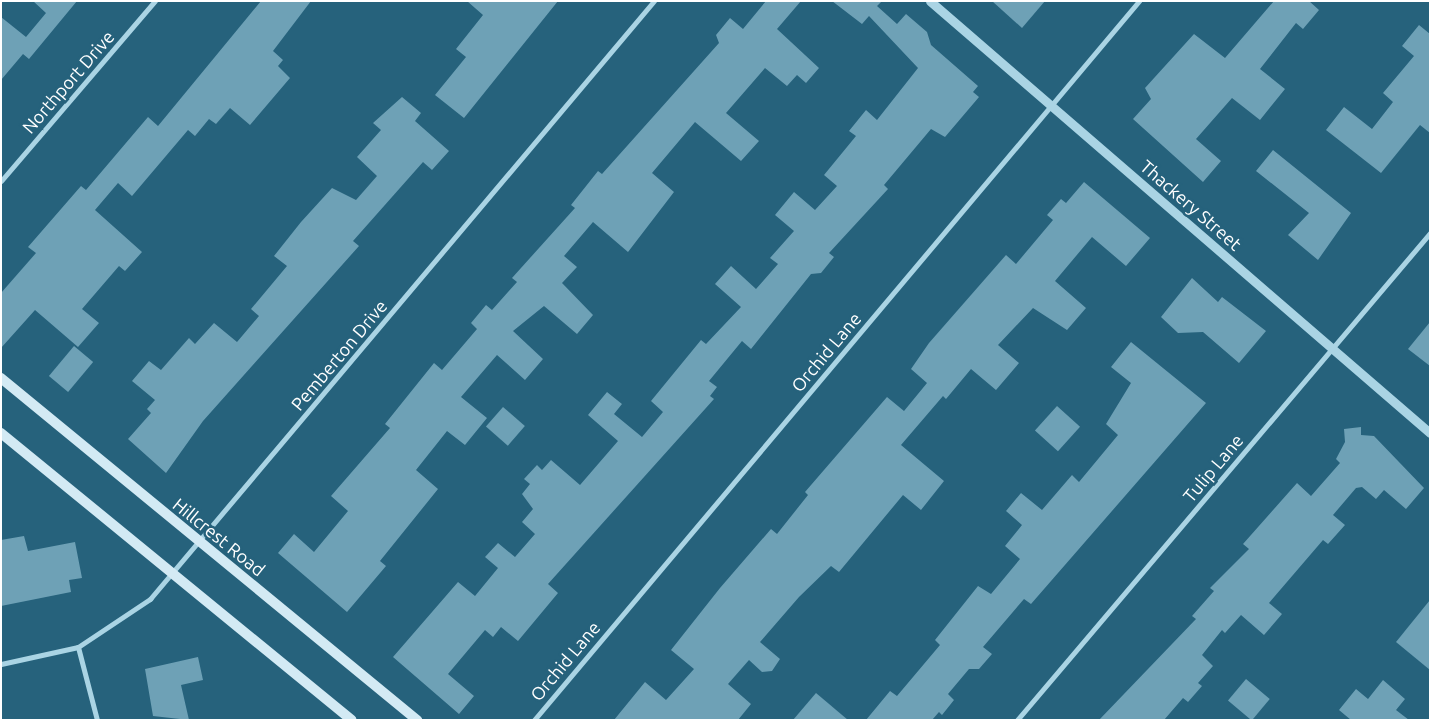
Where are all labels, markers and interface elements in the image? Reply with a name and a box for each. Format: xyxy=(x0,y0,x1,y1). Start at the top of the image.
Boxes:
street label: Northport Drive xyxy=(17,26,119,138)
street label: Thackery Street xyxy=(1136,155,1246,255)
street label: Pemberton Drive xyxy=(286,295,392,415)
street label: Orchid Lane xyxy=(787,308,865,396)
street label: Tulip Lane xyxy=(1178,430,1248,506)
street label: Hillcrest Road xyxy=(169,493,269,581)
street label: Orchid Lane xyxy=(526,617,604,705)

